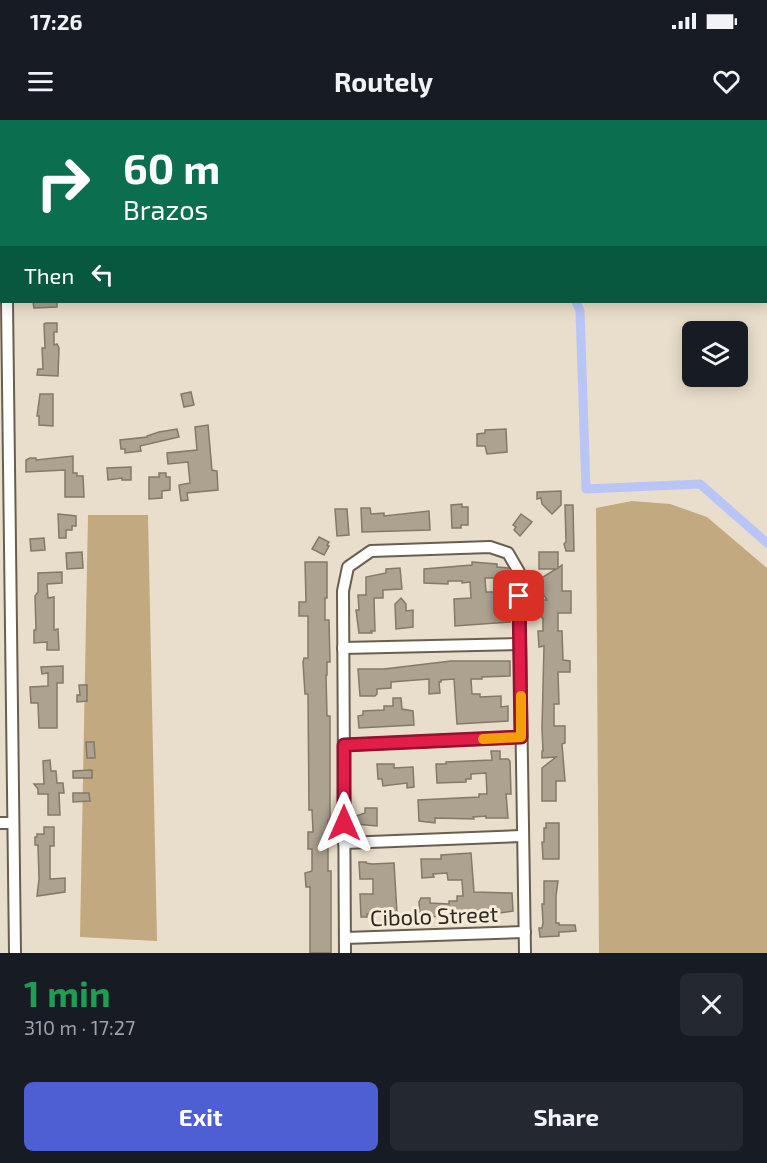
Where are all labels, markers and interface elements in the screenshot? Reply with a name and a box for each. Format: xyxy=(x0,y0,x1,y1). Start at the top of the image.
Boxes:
text: 17:26 xyxy=(30,8,83,34)
icon: menu xyxy=(24,65,57,98)
text: Routely xyxy=(334,65,433,97)
icon: heart xyxy=(710,65,743,98)
text: 60 m xyxy=(123,142,220,192)
icon: right xyxy=(24,144,102,222)
text: Brazos xyxy=(123,193,208,225)
icon: left xyxy=(86,258,119,291)
text: Then xyxy=(24,262,74,288)
map controls xyxy=(682,321,748,387)
button: layers xyxy=(682,321,748,387)
pin xyxy=(493,570,544,621)
icon: arrive xyxy=(502,579,535,612)
position arrow xyxy=(312,791,376,855)
street label: Cibolo Street xyxy=(370,900,498,930)
text: 1 min xyxy=(24,971,111,1014)
button: close xyxy=(680,973,743,1036)
text: 310 m · 17:27 xyxy=(24,1015,135,1039)
button: Exit xyxy=(24,1082,378,1151)
button: Share xyxy=(390,1082,743,1151)

